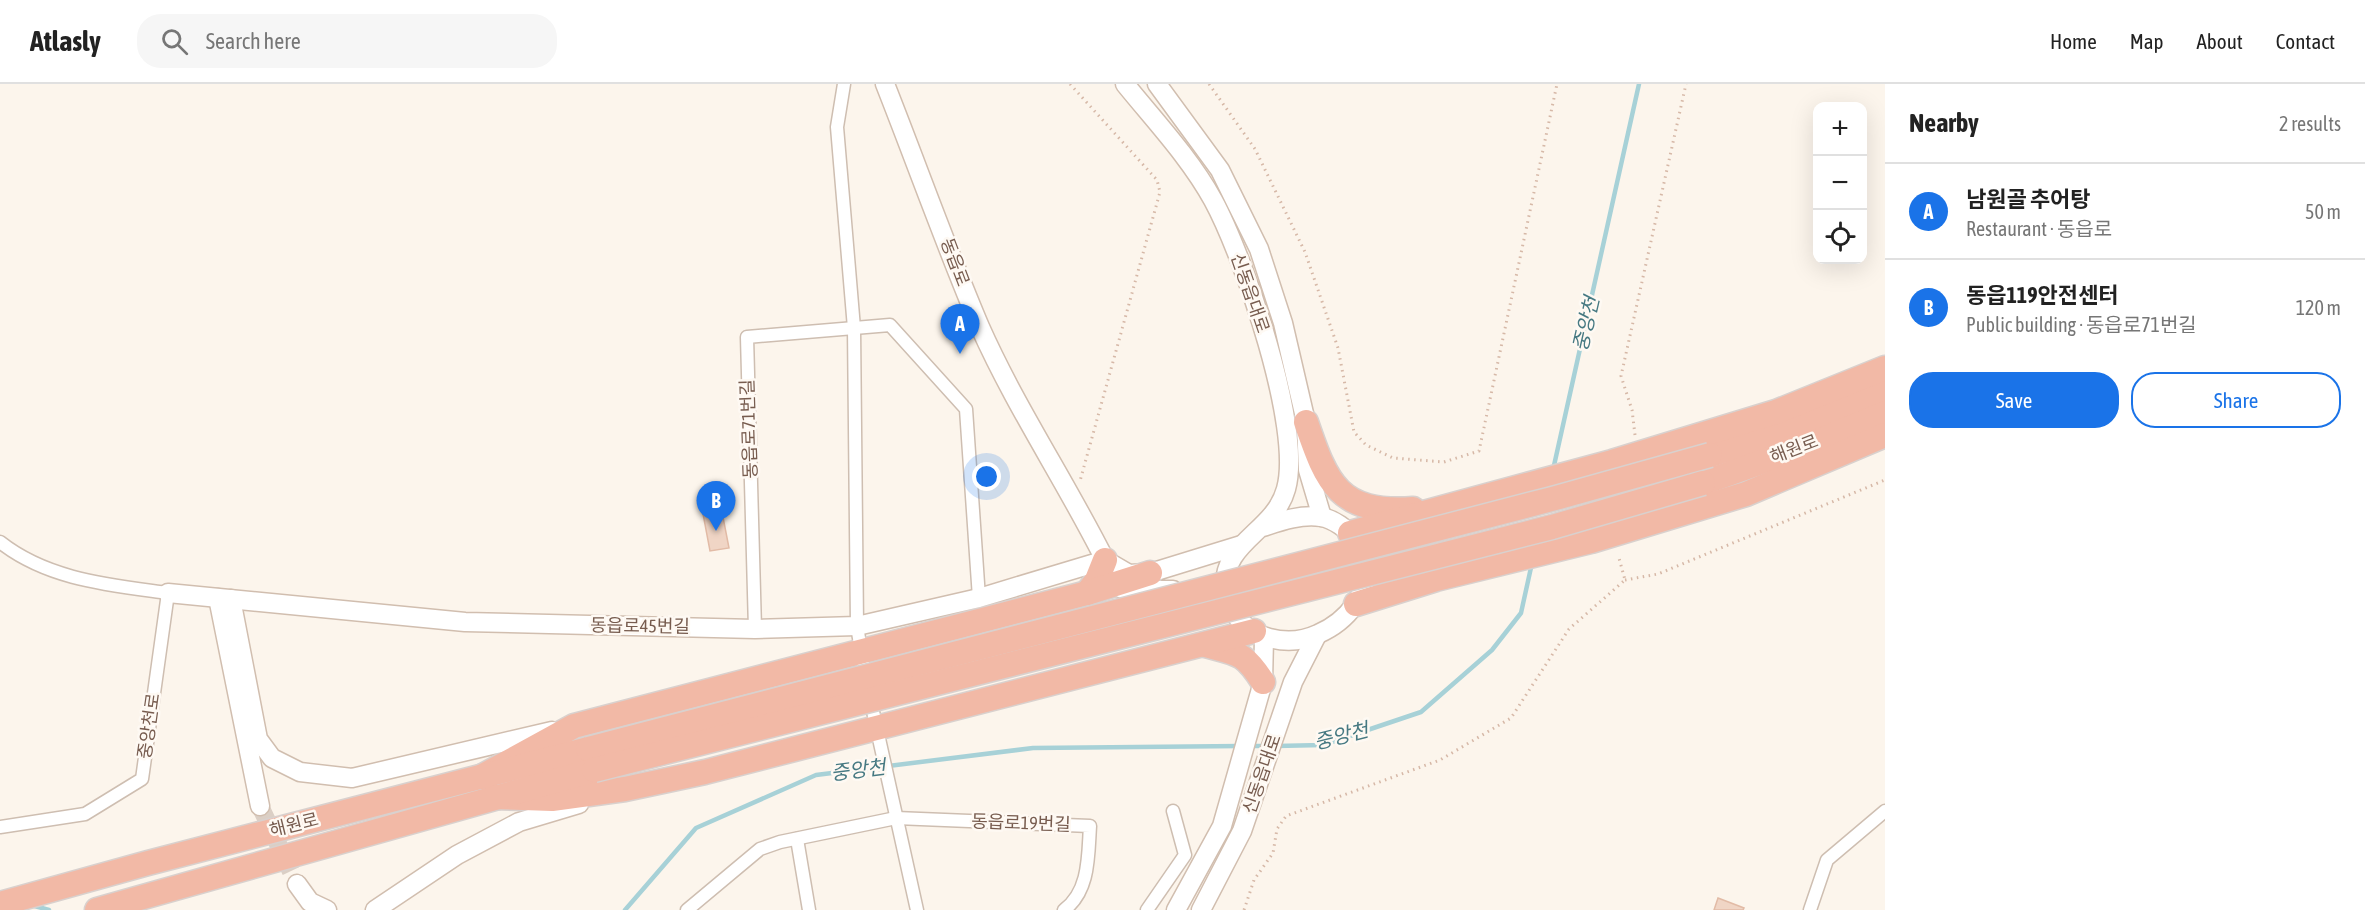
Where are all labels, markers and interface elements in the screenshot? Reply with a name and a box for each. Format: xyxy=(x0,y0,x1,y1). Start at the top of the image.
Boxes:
search box xyxy=(137,14,557,68)
text: Atlasly xyxy=(30,25,101,57)
icon: search xyxy=(158,25,191,58)
text: Search here xyxy=(206,28,301,54)
text: Home xyxy=(2050,29,2097,53)
text: Map xyxy=(2130,29,2164,53)
text: About xyxy=(2197,29,2243,53)
text: Contact xyxy=(2276,29,2335,53)
map controls xyxy=(1813,102,1867,264)
button: + xyxy=(1813,102,1867,156)
text: Nearby xyxy=(1909,108,1979,138)
text: 2 results xyxy=(2279,112,2341,135)
button: − xyxy=(1813,156,1867,210)
text: 남원골 추어탕 xyxy=(1966,186,2090,212)
text: A xyxy=(1924,200,1933,223)
text: 50 m xyxy=(2305,200,2341,223)
button: locate xyxy=(1813,210,1867,264)
text: Restaurant · 동읍로 xyxy=(1966,217,2112,240)
street label: 동읍로 xyxy=(937,235,974,289)
street label: 신동읍대로 xyxy=(1227,250,1274,335)
text: 동읍119안전센터 xyxy=(1966,282,2118,308)
water label: 중앙천 xyxy=(1568,292,1604,353)
text: B xyxy=(1924,296,1933,319)
text: 120 m xyxy=(2296,296,2341,319)
pin: A xyxy=(940,304,980,354)
text: Public building · 동읍로71번길 xyxy=(1966,313,2197,336)
button: Save xyxy=(1909,372,2119,428)
button: Share xyxy=(2131,372,2341,428)
street label: 동읍로71번길 xyxy=(736,379,761,479)
street label: 해원로 xyxy=(1767,430,1821,467)
your location xyxy=(972,462,1001,491)
pin: B xyxy=(696,482,736,531)
street label: 동읍로45번길 xyxy=(590,614,690,637)
street label: 중앙천로 xyxy=(133,692,164,760)
water label: 중앙천 xyxy=(1311,717,1373,753)
street label: 신동읍대로 xyxy=(1238,731,1285,816)
water label: 중앙천 xyxy=(829,754,889,784)
street label: 해원로 xyxy=(267,808,321,841)
street label: 동읍로19번길 xyxy=(971,810,1071,835)

